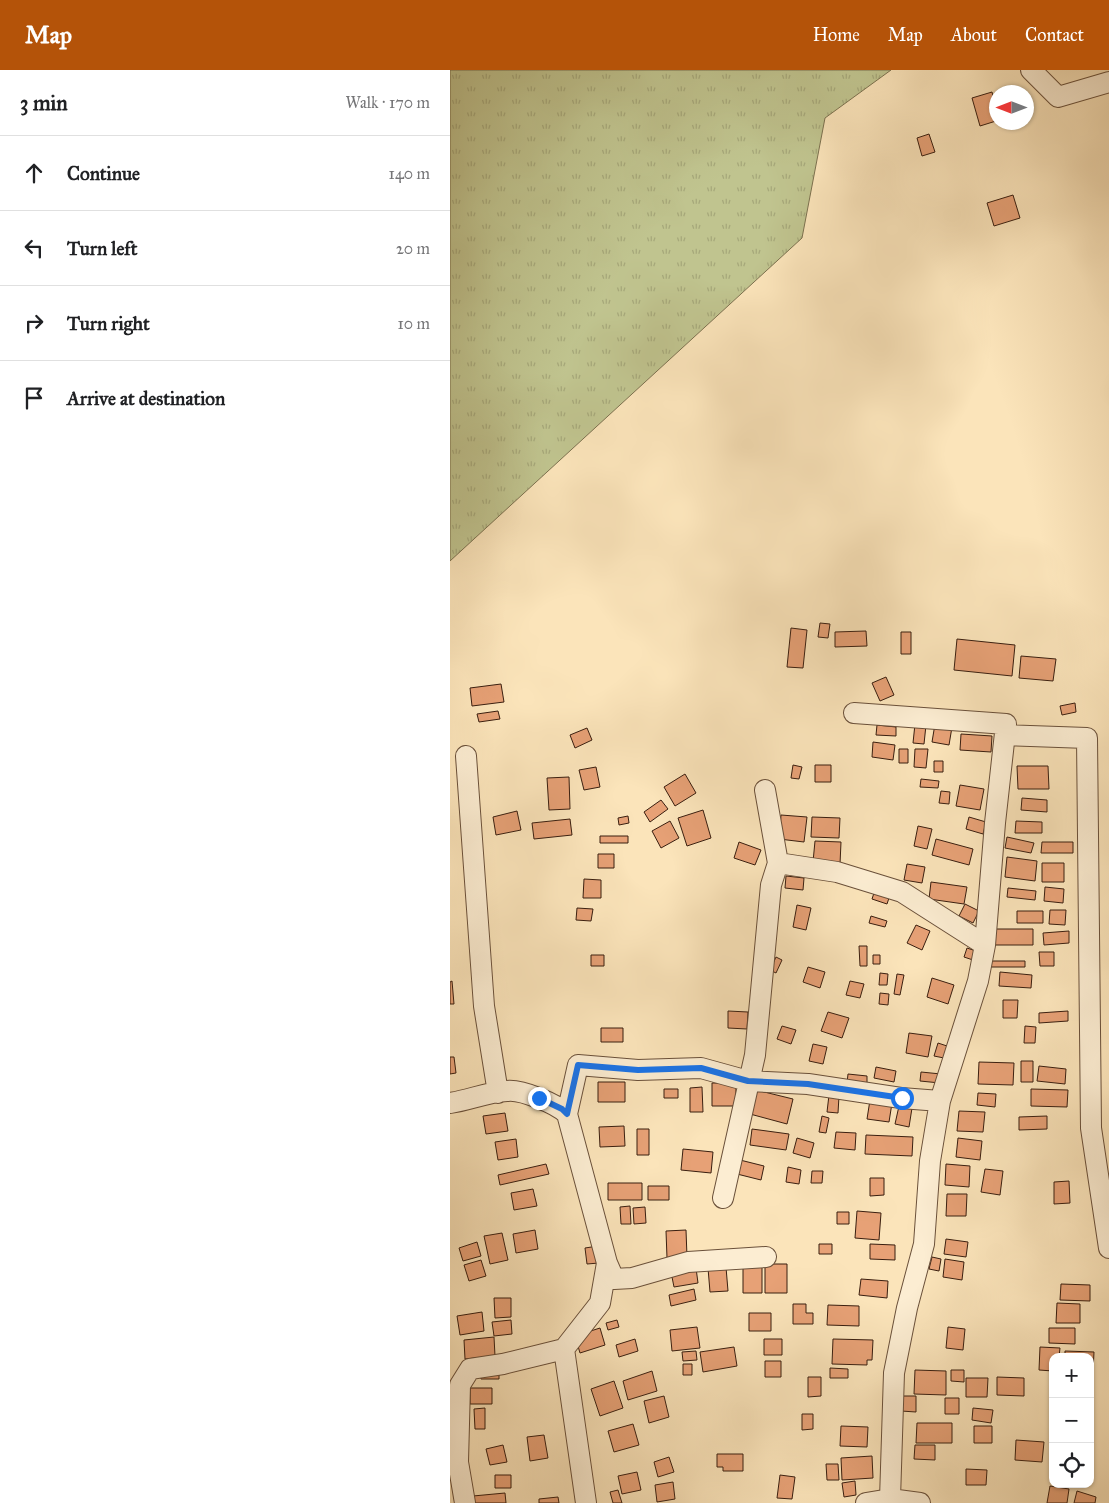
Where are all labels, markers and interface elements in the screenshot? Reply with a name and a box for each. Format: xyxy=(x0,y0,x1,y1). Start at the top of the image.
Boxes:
text: Map xyxy=(25,20,72,50)
text: Home xyxy=(813,24,860,46)
text: Map xyxy=(888,24,923,46)
text: About xyxy=(951,24,997,46)
text: Contact xyxy=(1025,24,1084,46)
north arrow xyxy=(989,85,1034,130)
text: 3 min xyxy=(20,90,68,116)
text: Walk · 170 m xyxy=(346,93,430,112)
icon: ahead xyxy=(20,159,48,187)
text: Continue xyxy=(67,162,140,185)
text: 140 m xyxy=(389,164,430,183)
icon: left xyxy=(20,234,48,262)
text: Turn left xyxy=(67,237,137,260)
text: 20 m xyxy=(396,239,430,258)
icon: right xyxy=(20,309,48,337)
text: Turn right xyxy=(67,312,150,335)
text: 10 m xyxy=(398,314,430,333)
icon: arrive xyxy=(20,384,48,412)
text: Arrive at destination xyxy=(67,387,225,410)
route end xyxy=(528,1087,551,1110)
route start xyxy=(891,1087,914,1110)
map controls xyxy=(1049,1353,1094,1488)
button: + xyxy=(1049,1353,1094,1398)
button: − xyxy=(1049,1398,1094,1443)
button: locate xyxy=(1049,1443,1094,1488)

